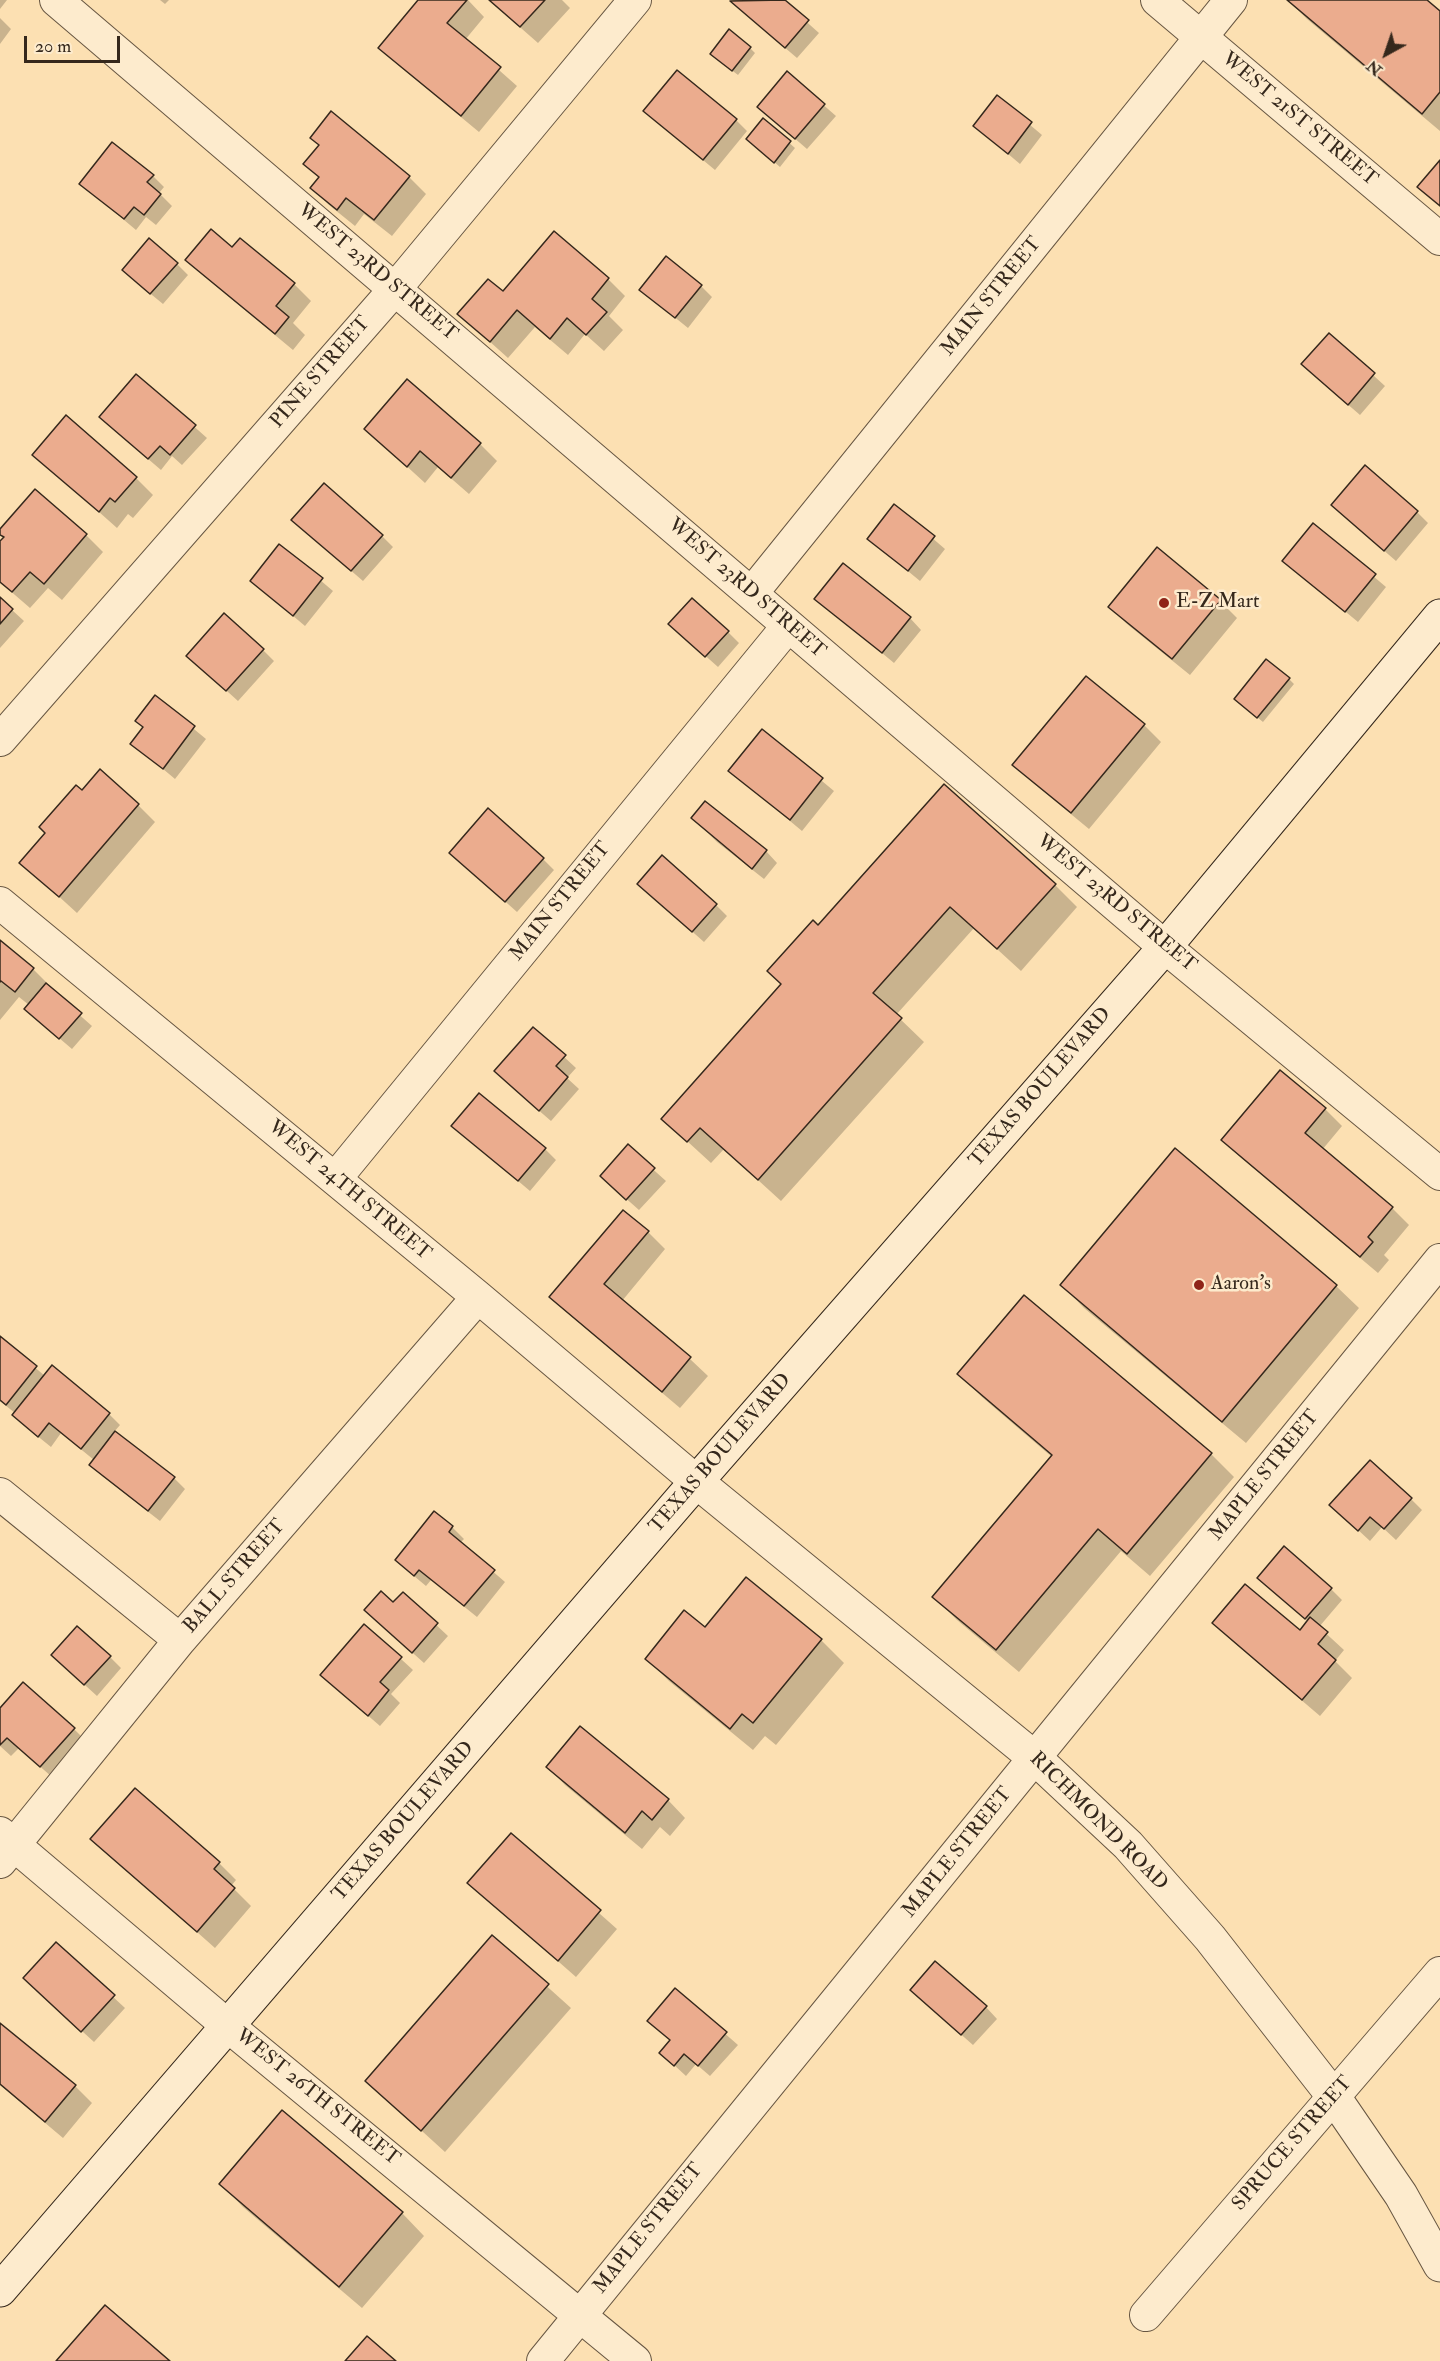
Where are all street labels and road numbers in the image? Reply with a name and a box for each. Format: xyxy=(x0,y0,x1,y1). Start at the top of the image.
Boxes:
street label: WEST 21ST STREET xyxy=(1216,48,1382,192)
street label: WEST 23RD STREET xyxy=(292,199,462,347)
street label: MAIN STREET xyxy=(937,233,1047,361)
street label: PINE STREET xyxy=(266,312,376,434)
street label: WEST 23RD STREET xyxy=(662,514,830,664)
street label: WEST 23RD STREET xyxy=(1031,830,1201,978)
street label: MAIN STREET xyxy=(506,838,616,966)
street label: TEXAS BOULEVARD xyxy=(965,1003,1117,1173)
street label: WEST 24TH STREET xyxy=(263,1116,435,1266)
street label: TEXAS BOULEVARD xyxy=(645,1369,797,1539)
street label: MAPLE STREET xyxy=(1205,1406,1325,1546)
street label: BALL STREET xyxy=(179,1515,291,1639)
street label: TEXAS BOULEVARD xyxy=(328,1737,480,1907)
street label: RICHMOND ROAD xyxy=(1024,1748,1172,1896)
street label: MAPLE STREET xyxy=(898,1783,1018,1923)
street label: WEST 26TH STREET xyxy=(230,2024,404,2172)
street label: SPRUCE STREET xyxy=(1228,2072,1358,2216)
street label: MAPLE STREET xyxy=(589,2159,709,2299)

